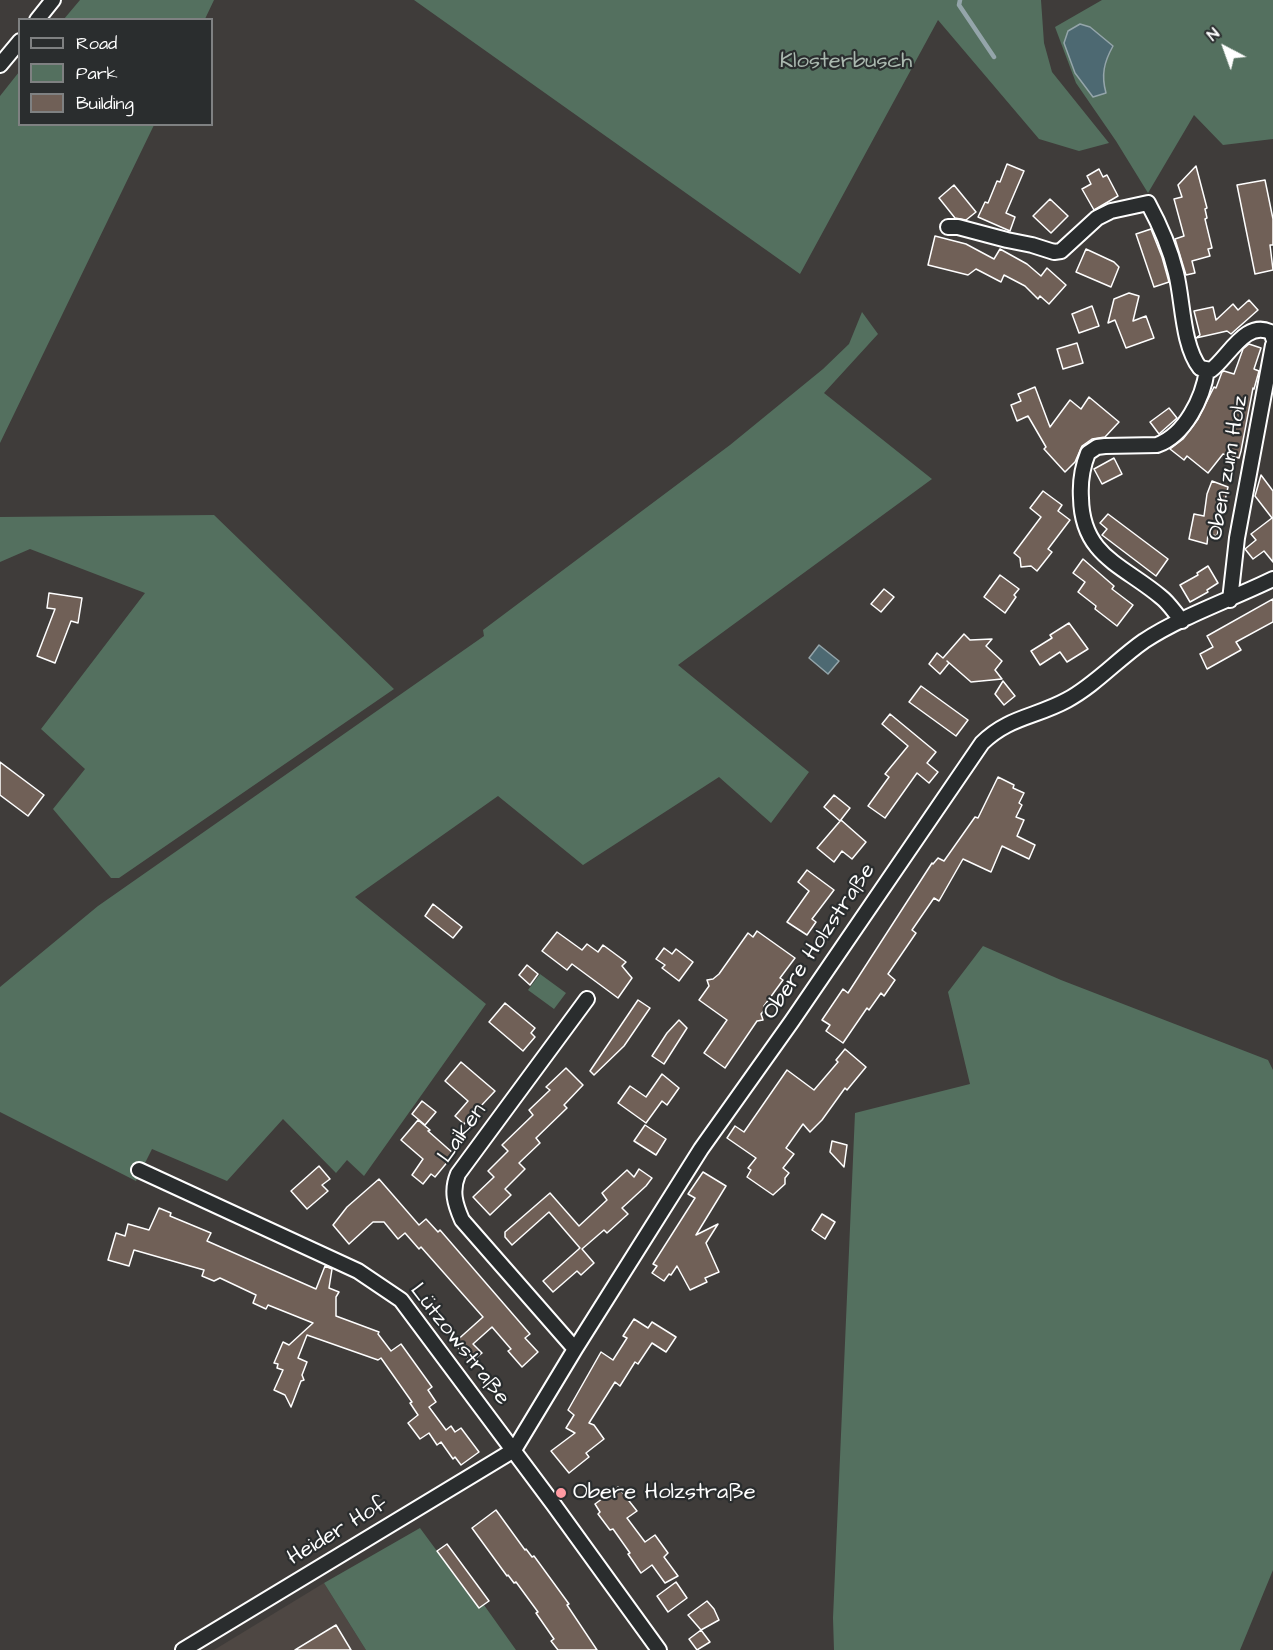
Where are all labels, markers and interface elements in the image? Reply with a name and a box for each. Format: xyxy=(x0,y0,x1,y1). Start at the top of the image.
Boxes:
legend xyxy=(18,18,213,126)
north arrow xyxy=(1195,18,1255,78)
text: N xyxy=(1202,23,1224,46)
text: Road xyxy=(76,31,117,56)
park label: Klosterbusch xyxy=(780,49,912,75)
text: Park xyxy=(76,61,118,86)
text: Building xyxy=(76,91,134,116)
street label: Oben zum Holz xyxy=(1203,393,1255,543)
street label: Obere Holzstraße xyxy=(758,859,882,1025)
street label: Laiken xyxy=(433,1099,493,1169)
street label: Lützowstraße xyxy=(403,1279,515,1411)
place label: Obere Holzstraße xyxy=(573,1480,756,1506)
marker: Obere Holzstraße xyxy=(554,1486,568,1500)
street label: Heider Hof xyxy=(283,1492,393,1572)

